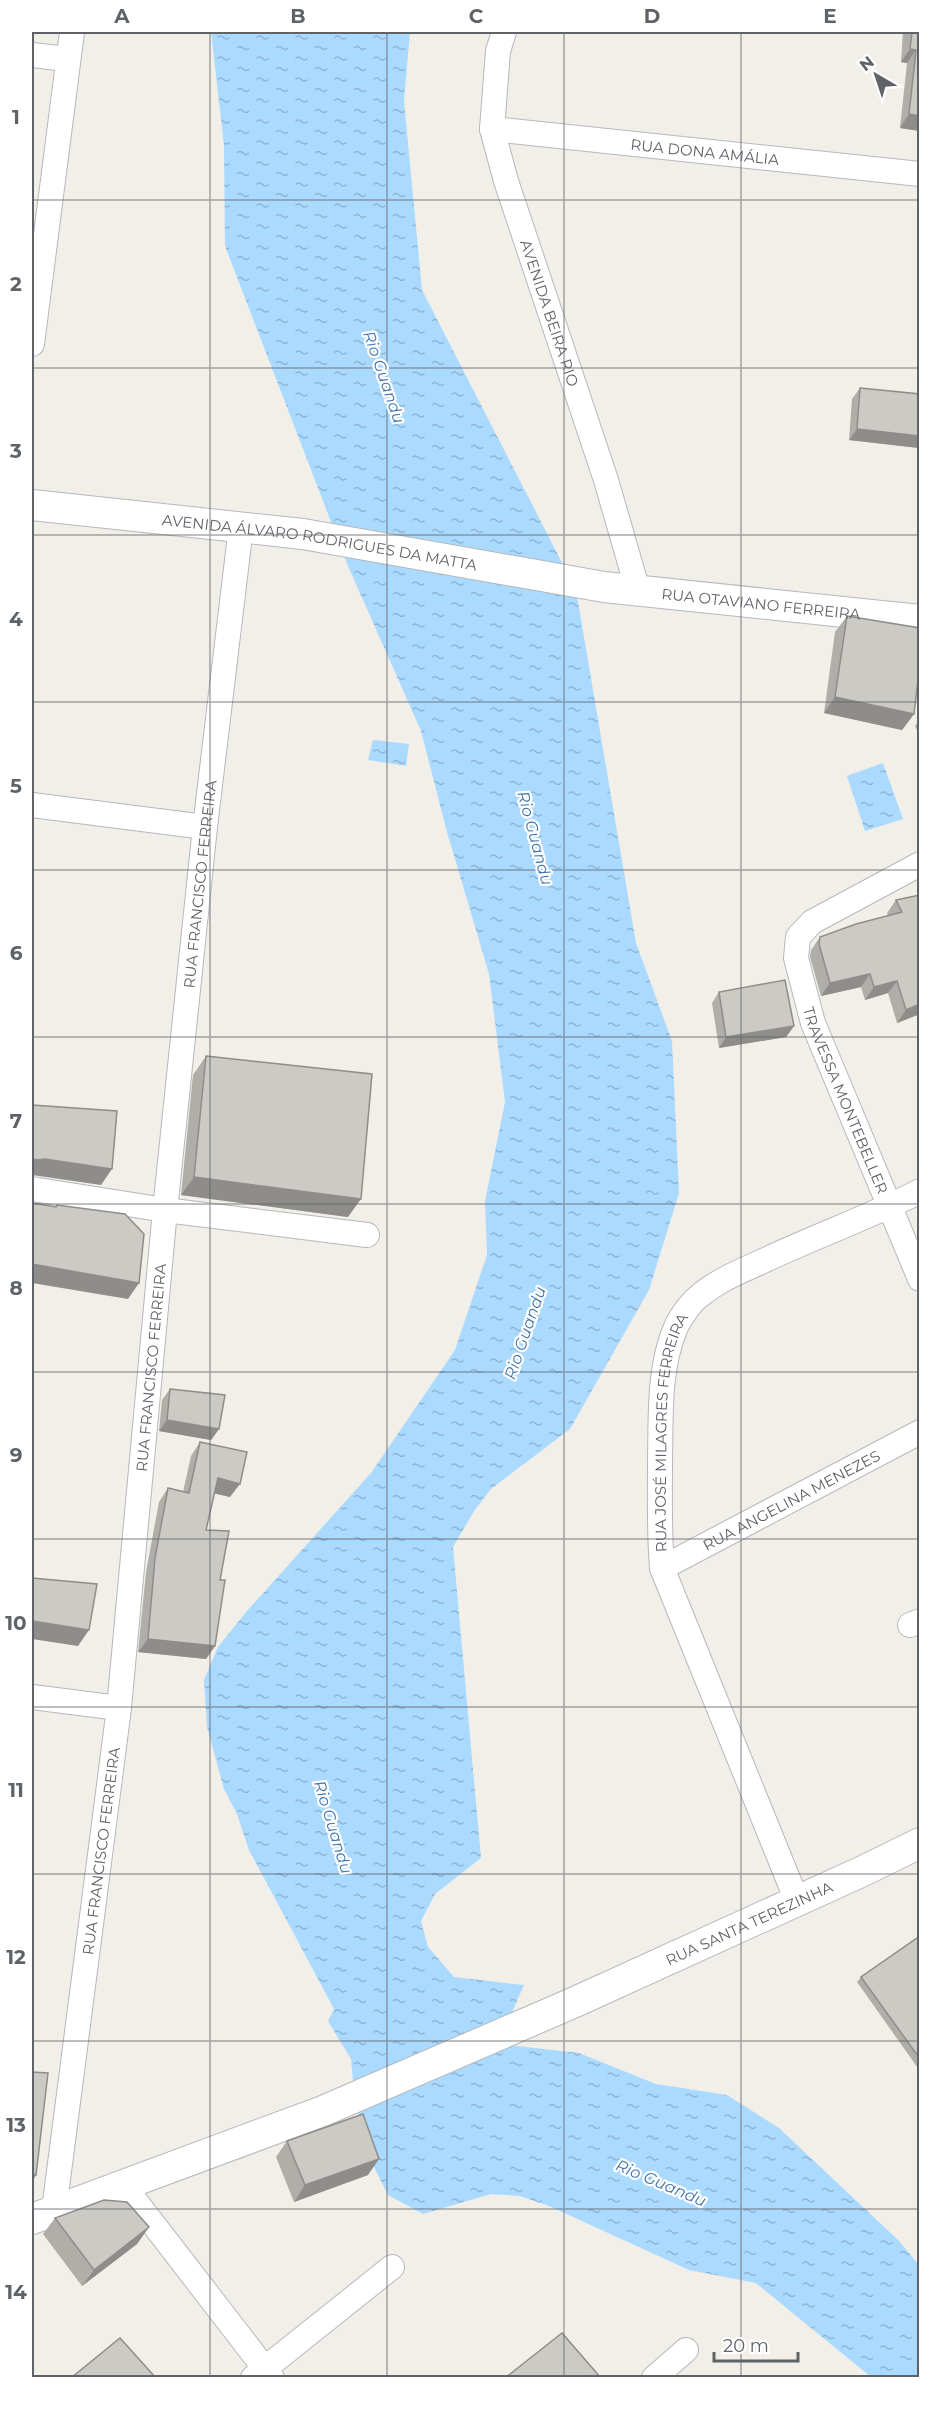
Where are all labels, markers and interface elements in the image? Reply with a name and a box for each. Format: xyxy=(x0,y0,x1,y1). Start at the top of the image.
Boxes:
text: A xyxy=(113,4,130,28)
text: B xyxy=(290,4,306,28)
text: C xyxy=(469,4,484,28)
text: D xyxy=(644,4,660,28)
text: E xyxy=(823,4,837,28)
north arrow xyxy=(846,45,906,105)
text: N xyxy=(856,52,878,75)
text: 1 xyxy=(12,105,20,129)
street label: RUA DONA AMÁLIA xyxy=(630,134,780,169)
street label: AVENIDA BEIRA RIO xyxy=(517,237,583,389)
text: 2 xyxy=(10,272,22,296)
water label: Rio Guandu xyxy=(359,328,409,426)
text: 3 xyxy=(9,439,22,463)
street label: AVENIDA ÁLVARO RODRIGUES DA MATTA xyxy=(161,509,479,574)
street label: RUA OTAVIANO FERREIRA xyxy=(661,584,862,623)
text: 4 xyxy=(9,607,23,631)
text: 5 xyxy=(10,774,22,798)
street label: RUA FRANCISCO FERREIRA xyxy=(179,779,220,989)
water label: Rio Guandu xyxy=(513,789,557,887)
text: 6 xyxy=(10,941,23,965)
street label: TRAVESSA MONTEBELLER xyxy=(800,1004,893,1197)
text: 7 xyxy=(10,1109,22,1133)
street label: RUA FRANCISCO FERREIRA xyxy=(131,1262,170,1473)
text: 8 xyxy=(9,1276,23,1300)
water label: Rio Guandu xyxy=(500,1284,550,1382)
street label: RUA JOSÉ MILAGRES FERREIRA xyxy=(650,1309,691,1553)
text: 9 xyxy=(10,1443,22,1467)
street label: RUA ANGELINA MENEZES xyxy=(699,1445,883,1554)
text: 10 xyxy=(5,1611,27,1635)
street label: RUA FRANCISCO FERREIRA xyxy=(78,1746,123,1956)
text: 11 xyxy=(8,1778,24,1802)
water label: Rio Guandu xyxy=(310,1778,356,1876)
street label: RUA SANTA TEREZINHA xyxy=(662,1877,836,1969)
text: 12 xyxy=(6,1945,26,1969)
text: 13 xyxy=(6,2113,26,2137)
water label: Rio Guandu xyxy=(613,2155,709,2211)
text: 14 xyxy=(5,2280,27,2304)
scale bar xyxy=(714,2325,798,2363)
text: 20 m xyxy=(723,2335,769,2357)

